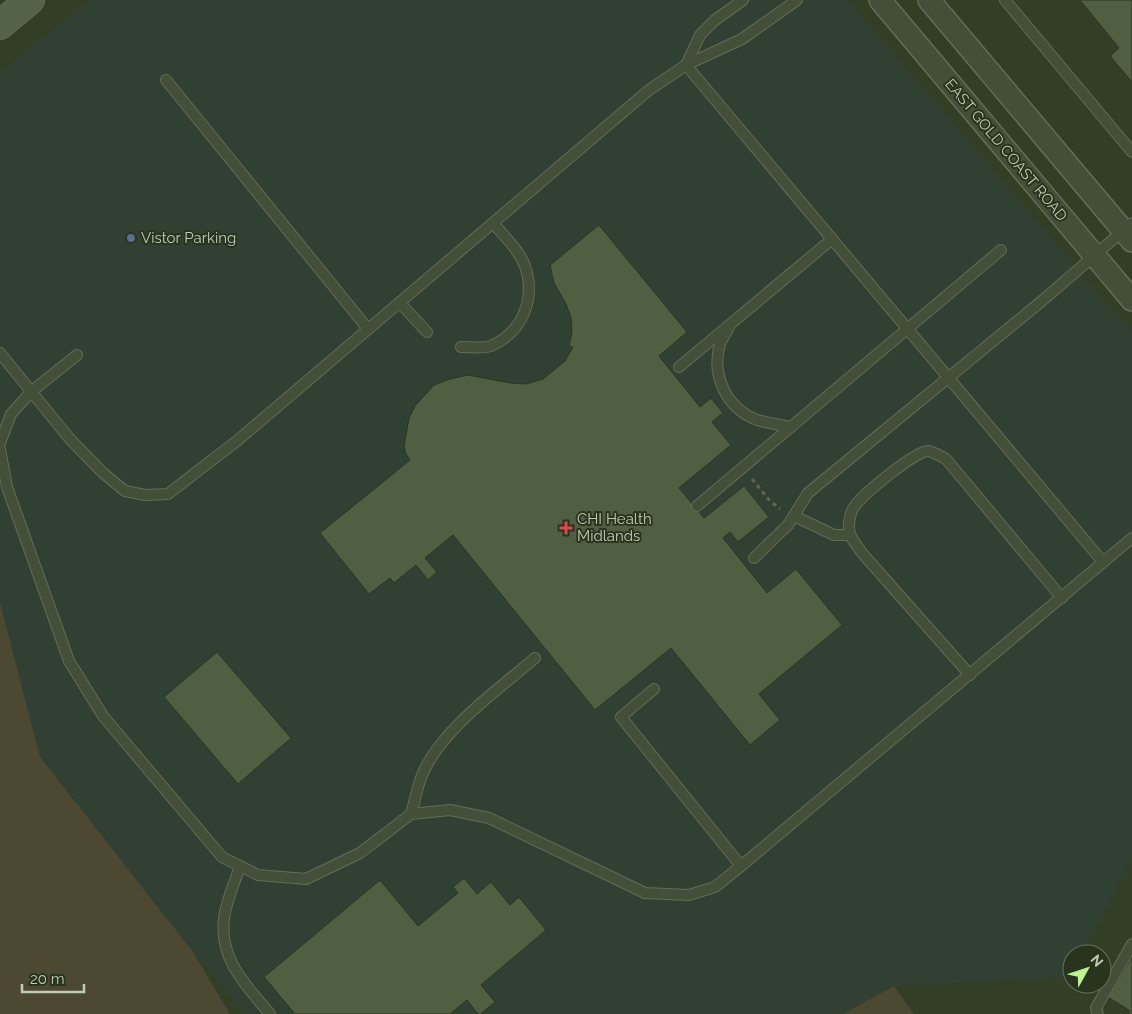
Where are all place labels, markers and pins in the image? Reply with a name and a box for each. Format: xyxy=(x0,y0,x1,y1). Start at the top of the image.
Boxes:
place label: Vistor Parking xyxy=(141,229,236,247)
marker: Vistor Parking xyxy=(125,232,137,244)
place label: CHI Health Midlands xyxy=(577,510,652,545)
marker: CHI Health Midlands xyxy=(559,521,573,535)

